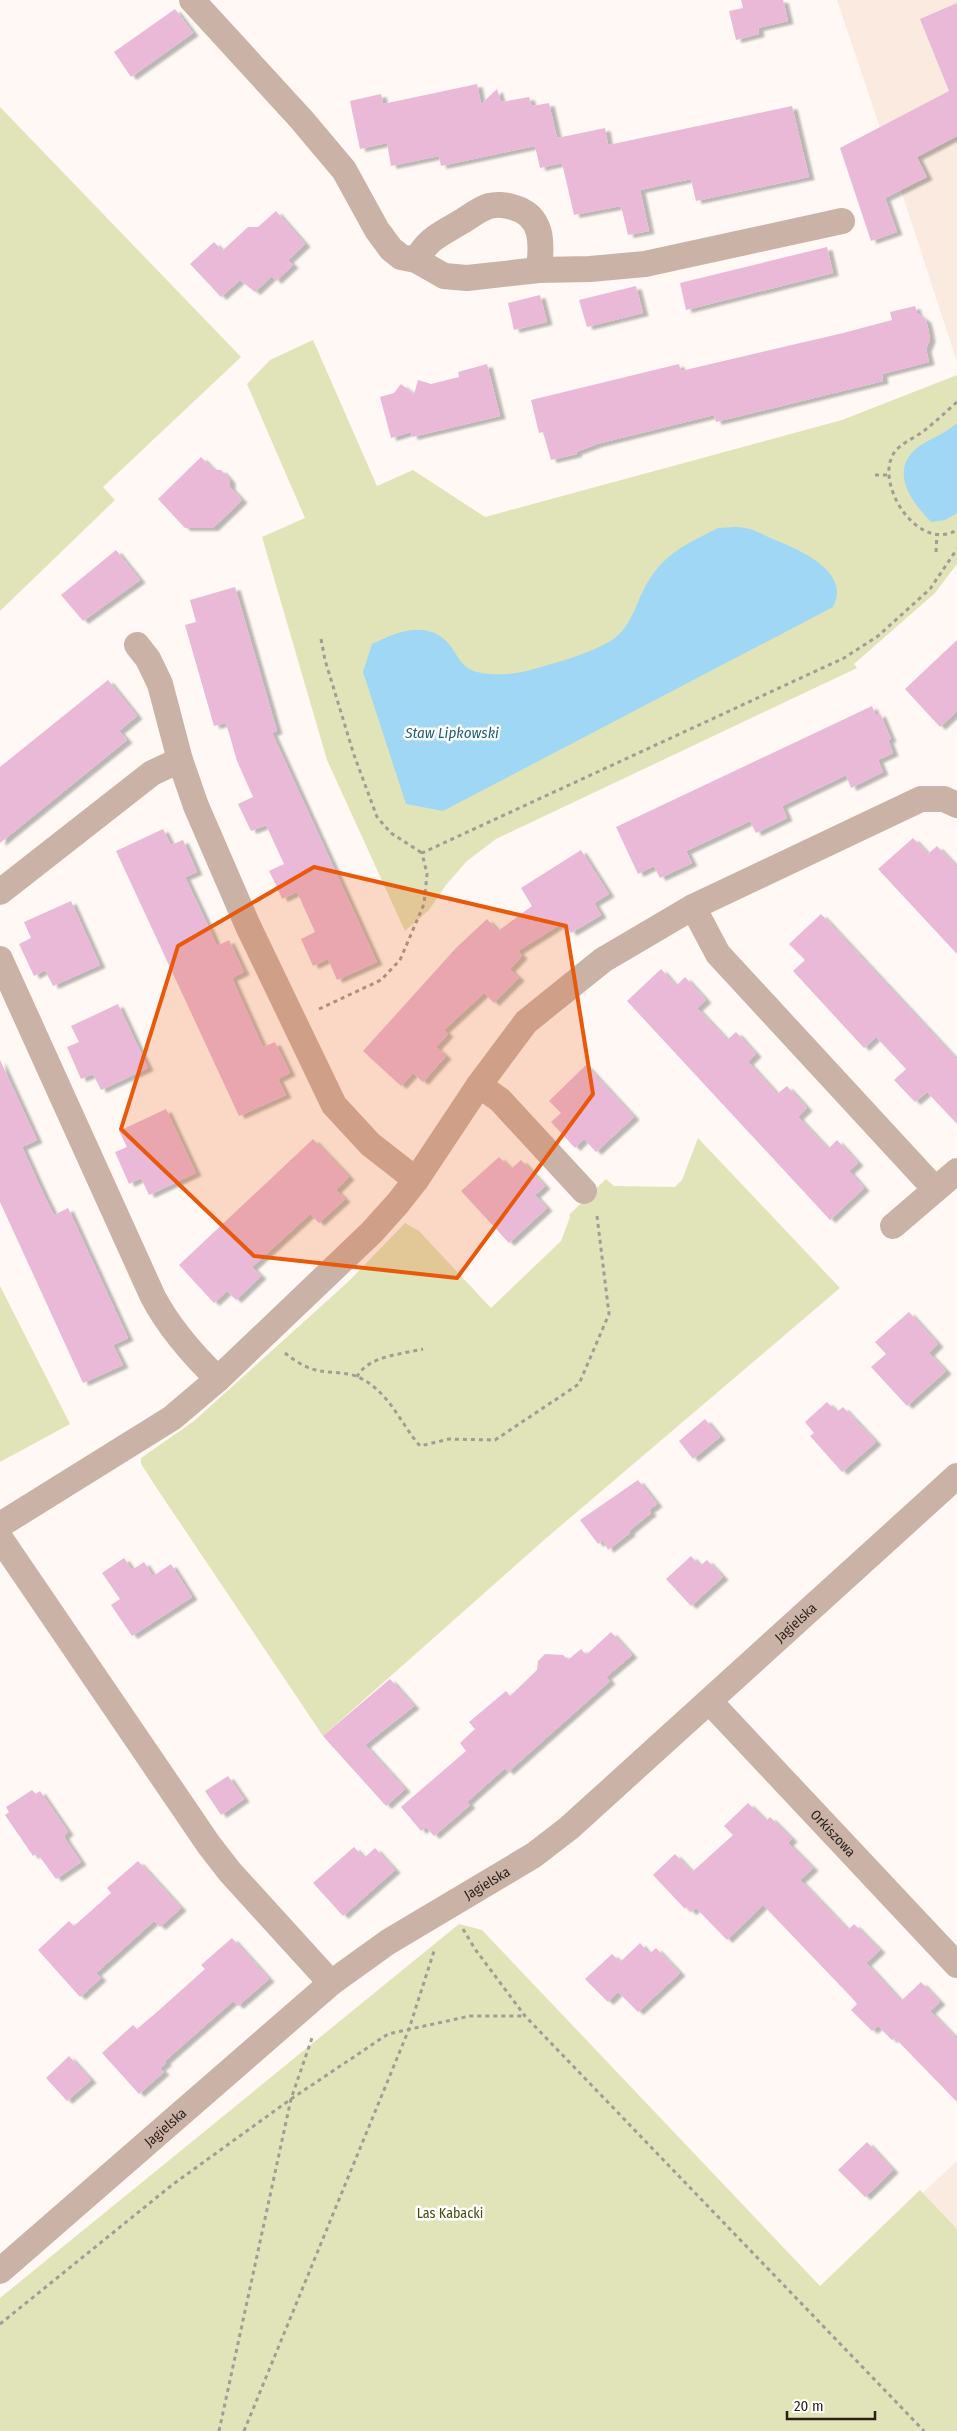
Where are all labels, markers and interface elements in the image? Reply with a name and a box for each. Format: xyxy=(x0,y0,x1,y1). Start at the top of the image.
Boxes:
water label: Staw Lipkowski xyxy=(404,724,499,742)
street label: Jagielska xyxy=(771,1599,820,1646)
street label: Orkiszowa xyxy=(807,1806,860,1860)
street label: Jagielska xyxy=(461,1863,513,1903)
street label: Jagielska xyxy=(141,2104,190,2150)
park label: Las Kabacki xyxy=(417,2205,483,2222)
scale bar xyxy=(787,2388,874,2420)
text: 20 m xyxy=(794,2397,824,2415)

